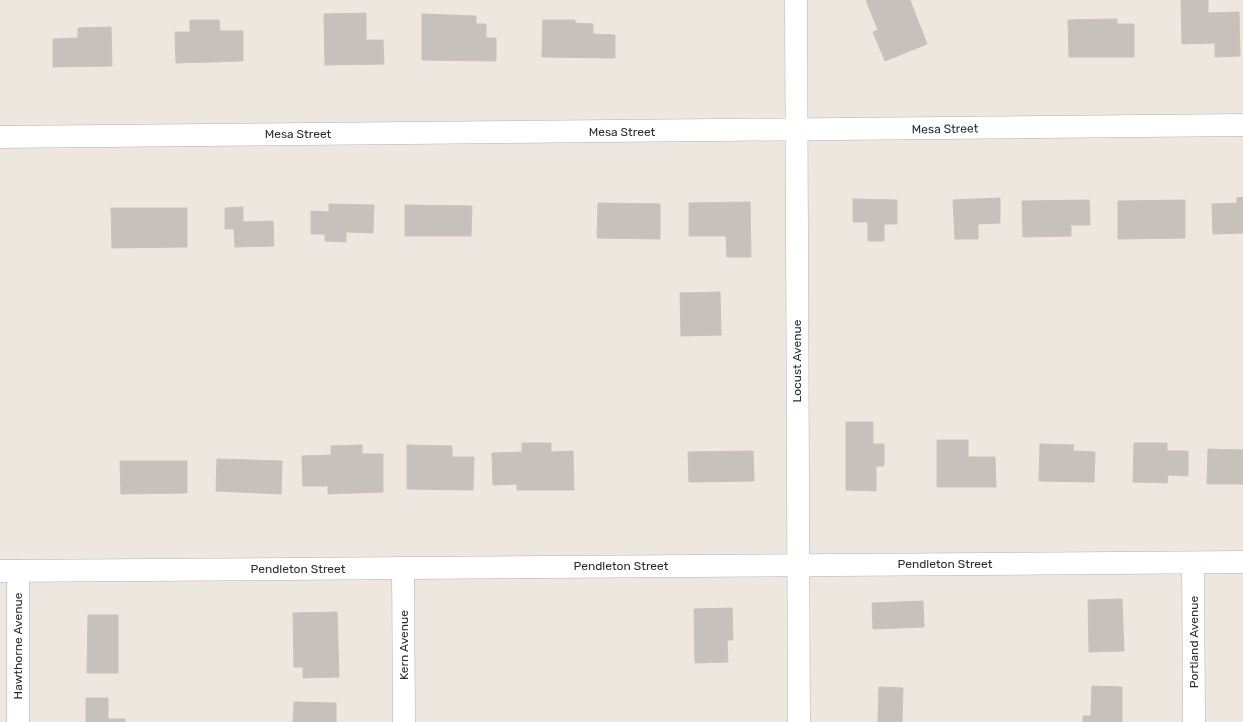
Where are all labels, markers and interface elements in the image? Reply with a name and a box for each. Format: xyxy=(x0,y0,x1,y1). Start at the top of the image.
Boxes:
street label: Mesa Street xyxy=(912,121,979,137)
street label: Mesa Street xyxy=(589,125,656,139)
street label: Mesa Street xyxy=(265,127,332,141)
street label: Locust Avenue xyxy=(790,319,804,402)
street label: Pendleton Street xyxy=(898,557,993,571)
street label: Pendleton Street xyxy=(574,559,669,573)
street label: Pendleton Street xyxy=(251,562,346,576)
street label: Hawthorne Avenue xyxy=(11,592,25,699)
street label: Portland Avenue xyxy=(1187,596,1201,688)
street label: Kern Avenue xyxy=(397,610,411,680)

